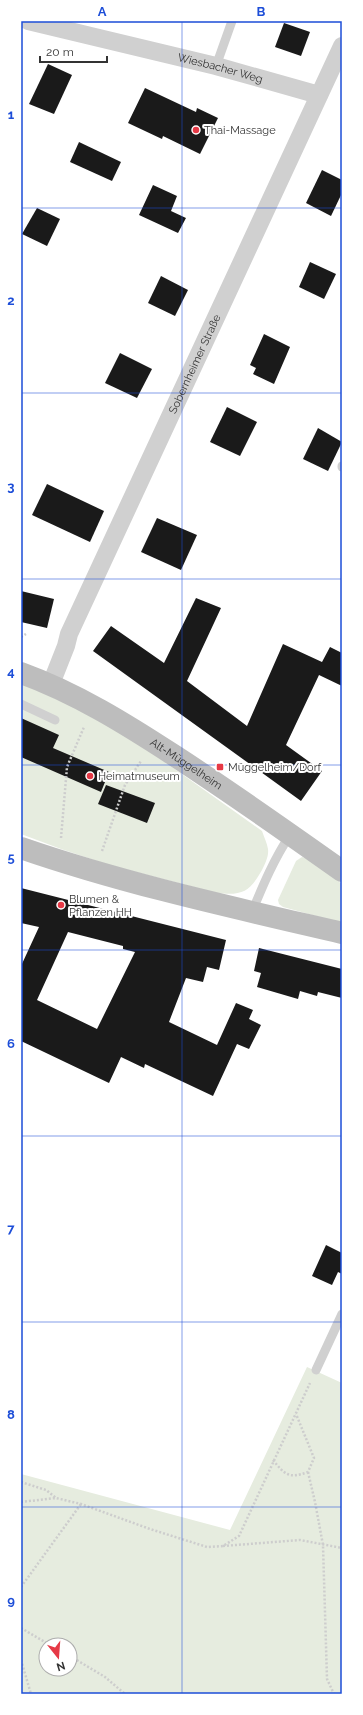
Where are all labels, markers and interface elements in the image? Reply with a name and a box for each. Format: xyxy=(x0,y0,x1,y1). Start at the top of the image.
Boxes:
text: A xyxy=(98,4,107,19)
text: B xyxy=(257,4,266,19)
scale bar xyxy=(40,38,107,64)
text: 20 m xyxy=(46,45,74,59)
street label: Wiesbacher Weg xyxy=(176,51,264,86)
text: 1 xyxy=(8,107,15,122)
place label: Thai-Massage xyxy=(204,124,276,137)
marker: Thai-Massage xyxy=(191,125,201,135)
text: 2 xyxy=(7,293,15,308)
street label: Sobernheimer Straße xyxy=(166,312,224,416)
text: 3 xyxy=(7,479,15,494)
text: 4 xyxy=(7,664,15,679)
street label: Alt-Müggelheim xyxy=(148,736,225,792)
place label: Müggelheim/Dorf xyxy=(228,761,322,774)
marker: Müggelheim/Dorf xyxy=(215,762,225,772)
place label: Heimatmuseum xyxy=(98,770,180,783)
marker: Heimatmuseum xyxy=(85,771,95,781)
text: 5 xyxy=(7,850,15,865)
place label: Blumen & Pflanzen HH xyxy=(69,893,132,919)
marker: Blumen & Pflanzen HH xyxy=(56,900,66,910)
text: 6 xyxy=(7,1036,15,1051)
text: 7 xyxy=(7,1221,15,1236)
text: 8 xyxy=(7,1407,15,1422)
text: 9 xyxy=(7,1593,15,1608)
north arrow xyxy=(38,1637,78,1677)
text: N xyxy=(55,1659,67,1674)

